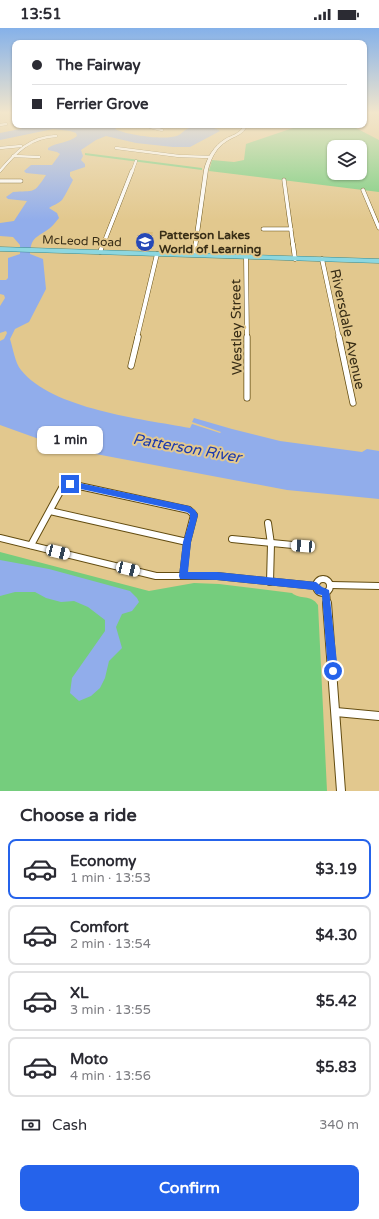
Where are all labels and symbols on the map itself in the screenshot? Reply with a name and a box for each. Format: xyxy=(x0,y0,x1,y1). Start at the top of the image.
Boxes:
place label: Patterson Lakes World of Learning xyxy=(159,228,261,257)
school or university icon: Patterson Lakes World of Learning xyxy=(134,231,156,253)
street label: McLeod Road xyxy=(42,233,122,249)
street label: Riversdale Avenue xyxy=(326,267,369,391)
street label: Westley Street xyxy=(227,278,246,375)
callout: 1 min xyxy=(37,426,103,454)
water label: Patterson River xyxy=(132,430,245,467)
route end xyxy=(61,475,79,493)
car xyxy=(291,539,315,553)
car xyxy=(45,543,71,561)
car xyxy=(115,560,141,578)
route start xyxy=(324,662,342,680)

